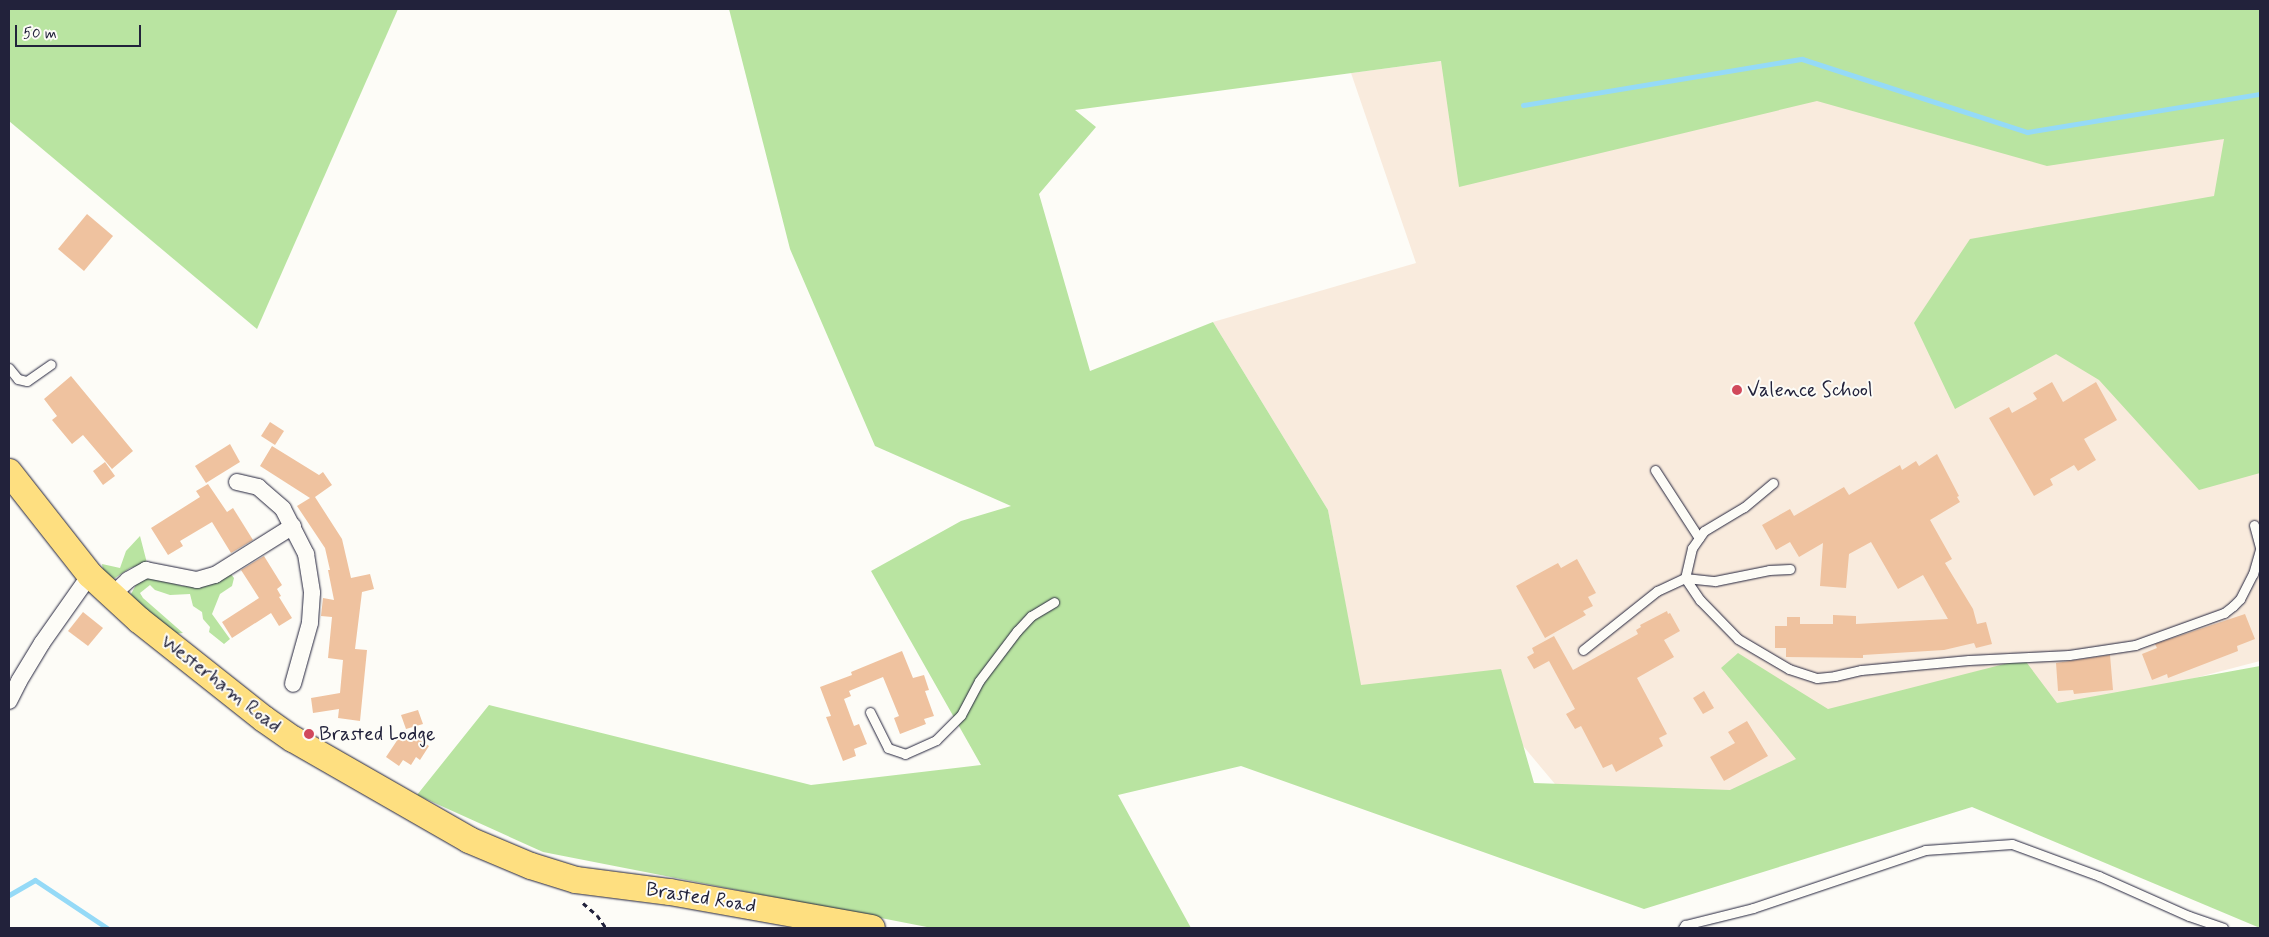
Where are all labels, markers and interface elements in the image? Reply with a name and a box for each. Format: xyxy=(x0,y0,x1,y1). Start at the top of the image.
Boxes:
scale bar xyxy=(18,15,144,47)
text: 50 m xyxy=(23,24,57,44)
place label: Valence School xyxy=(1747,378,1874,402)
marker: Valence School xyxy=(1731,384,1743,396)
street label: Westerham Road xyxy=(156,629,286,739)
place label: Brasted Lodge xyxy=(319,722,439,746)
marker: Brasted Lodge xyxy=(303,728,315,740)
street label: Brasted Road xyxy=(645,878,757,918)

